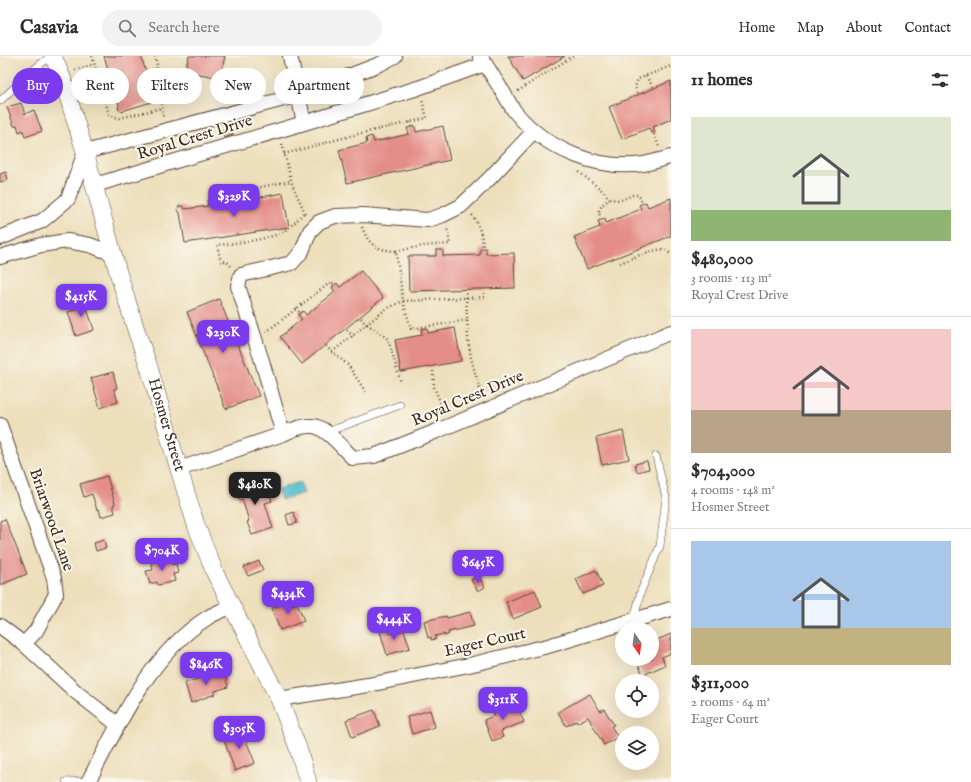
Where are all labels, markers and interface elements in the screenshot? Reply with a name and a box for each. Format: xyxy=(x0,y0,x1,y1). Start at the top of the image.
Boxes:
search box xyxy=(102,10,382,46)
text: Casavia xyxy=(20,16,78,40)
icon: search xyxy=(116,17,138,39)
text: Search here xyxy=(148,18,220,37)
text: Home xyxy=(739,19,775,37)
text: Map xyxy=(797,19,824,37)
text: About xyxy=(846,19,882,37)
text: Contact xyxy=(904,19,951,37)
chip: Buy xyxy=(12,68,63,104)
chip: Rent xyxy=(71,68,129,104)
chip: Filters xyxy=(137,68,202,104)
chip: New xyxy=(210,68,266,104)
chip: Apartment xyxy=(274,68,364,104)
icon: filters xyxy=(929,69,951,91)
text: 11 homes xyxy=(691,70,752,91)
street label: Royal Crest Drive xyxy=(135,111,255,165)
icon: home xyxy=(785,143,857,215)
pin: $329K xyxy=(206,184,262,218)
text: $329K xyxy=(217,188,251,205)
text: $480,000 xyxy=(691,249,753,270)
text: 3 rooms · 113 m² xyxy=(691,270,772,287)
pin: $415K xyxy=(53,284,109,318)
text: Royal Crest Drive xyxy=(691,287,788,304)
text: $415K xyxy=(65,288,97,305)
pin: $230K xyxy=(195,320,251,354)
text: $230K xyxy=(206,324,240,341)
icon: home xyxy=(785,355,857,427)
street label: Royal Crest Drive xyxy=(409,366,527,432)
street label: Hosmer Street xyxy=(143,376,189,475)
text: $704,000 xyxy=(691,461,755,482)
street label: Briarwood Lane xyxy=(24,466,78,574)
pin: $480K xyxy=(227,472,283,506)
text: $480K xyxy=(238,476,272,493)
text: 4 rooms · 148 m² xyxy=(691,482,775,499)
text: Hosmer Street xyxy=(691,499,769,516)
pin: $704K xyxy=(134,538,190,572)
text: $704K xyxy=(144,542,180,559)
pin: $645K xyxy=(450,550,506,584)
text: $645K xyxy=(461,554,495,571)
icon: home xyxy=(785,567,857,639)
pin: $434K xyxy=(260,581,316,615)
text: $434K xyxy=(271,585,305,602)
pin: $444K xyxy=(366,607,422,641)
text: $444K xyxy=(376,611,412,628)
north arrow xyxy=(615,622,659,666)
map controls xyxy=(615,622,659,770)
street label: Eager Court xyxy=(442,624,528,662)
pin: $846K xyxy=(178,652,234,686)
text: $846K xyxy=(189,656,223,673)
text: $311,000 xyxy=(691,673,749,694)
button: locate xyxy=(615,674,659,718)
pin: $311K xyxy=(475,687,531,721)
text: $311K xyxy=(487,691,519,708)
text: 2 rooms · 64 m² xyxy=(691,694,770,711)
text: Eager Court xyxy=(691,711,758,728)
pin: $305K xyxy=(211,716,267,750)
text: $305K xyxy=(223,720,255,737)
button: layers xyxy=(615,726,659,770)

